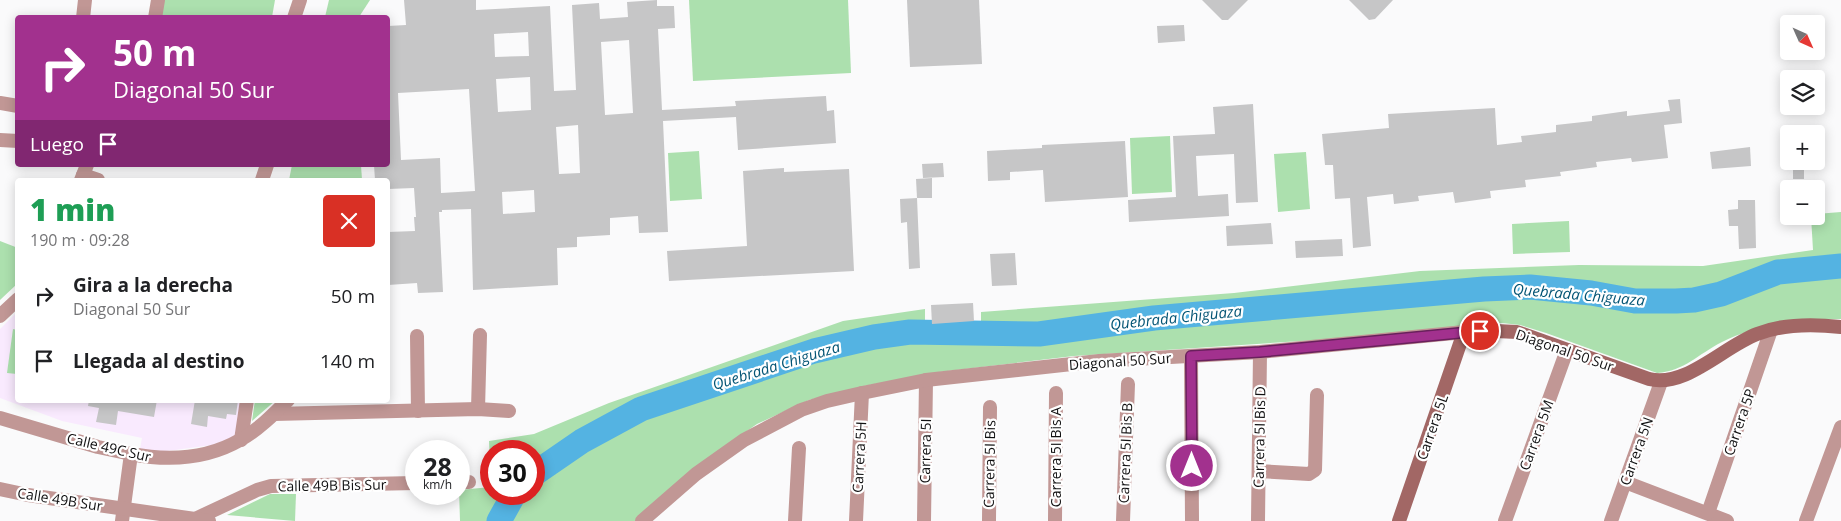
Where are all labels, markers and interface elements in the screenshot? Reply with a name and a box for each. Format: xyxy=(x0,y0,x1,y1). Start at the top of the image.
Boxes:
north arrow xyxy=(1780,15,1825,60)
map controls xyxy=(1780,15,1825,225)
text: 50 m xyxy=(113,29,196,76)
icon: right xyxy=(30,35,95,100)
button: layers xyxy=(1780,70,1825,115)
text: Diagonal 50 Sur xyxy=(113,74,274,104)
button: + xyxy=(1780,125,1825,170)
icon: arrive xyxy=(94,130,122,158)
text: Luego xyxy=(30,131,84,157)
button: − xyxy=(1780,180,1825,225)
text: 1 min xyxy=(30,189,115,230)
button: close xyxy=(323,195,375,247)
text: 190 m · 09:28 xyxy=(30,229,130,251)
text: Gira a la derecha xyxy=(73,272,233,298)
water label: Quebrada Chiguaza xyxy=(1512,278,1646,310)
icon: right xyxy=(30,282,58,310)
text: 50 m xyxy=(331,283,375,309)
text: Diagonal 50 Sur xyxy=(73,298,190,320)
water label: Quebrada Chiguaza xyxy=(1109,300,1243,334)
pin xyxy=(1459,310,1501,352)
icon: arrive xyxy=(1466,317,1494,345)
street label: Diagonal 50 Sur xyxy=(1513,324,1617,376)
water label: Quebrada Chiguaza xyxy=(710,336,843,394)
icon: arrive xyxy=(30,347,58,375)
text: Llegada al destino xyxy=(73,348,245,374)
text: 140 m xyxy=(320,348,375,374)
street label: Diagonal 50 Sur xyxy=(1068,348,1172,374)
street label: Carrera 5I Bis D xyxy=(1249,386,1269,488)
street label: Carrera 5P xyxy=(1719,386,1759,458)
street label: Carrera 5L xyxy=(1412,392,1452,462)
street label: Carrera 5M xyxy=(1514,397,1558,473)
street label: Carrera 5I Bis B xyxy=(1114,402,1136,504)
street label: Carrera 5I Bis A xyxy=(1046,407,1065,507)
street label: Carrera 5N xyxy=(1615,414,1657,488)
street label: Carrera 5I xyxy=(915,418,935,484)
street label: Carrera 5I Bis xyxy=(979,420,999,508)
street label: Carrera 5H xyxy=(848,421,870,493)
street label: Calle 49C Sur xyxy=(65,428,153,466)
position arrow xyxy=(1165,439,1217,491)
speed limit sign: 30 xyxy=(480,440,545,505)
text: 28 xyxy=(423,449,452,483)
street label: Calle 49B Bis Sur xyxy=(277,475,387,495)
text: km/h xyxy=(423,476,452,493)
street label: Calle 49B Sur xyxy=(16,483,104,515)

